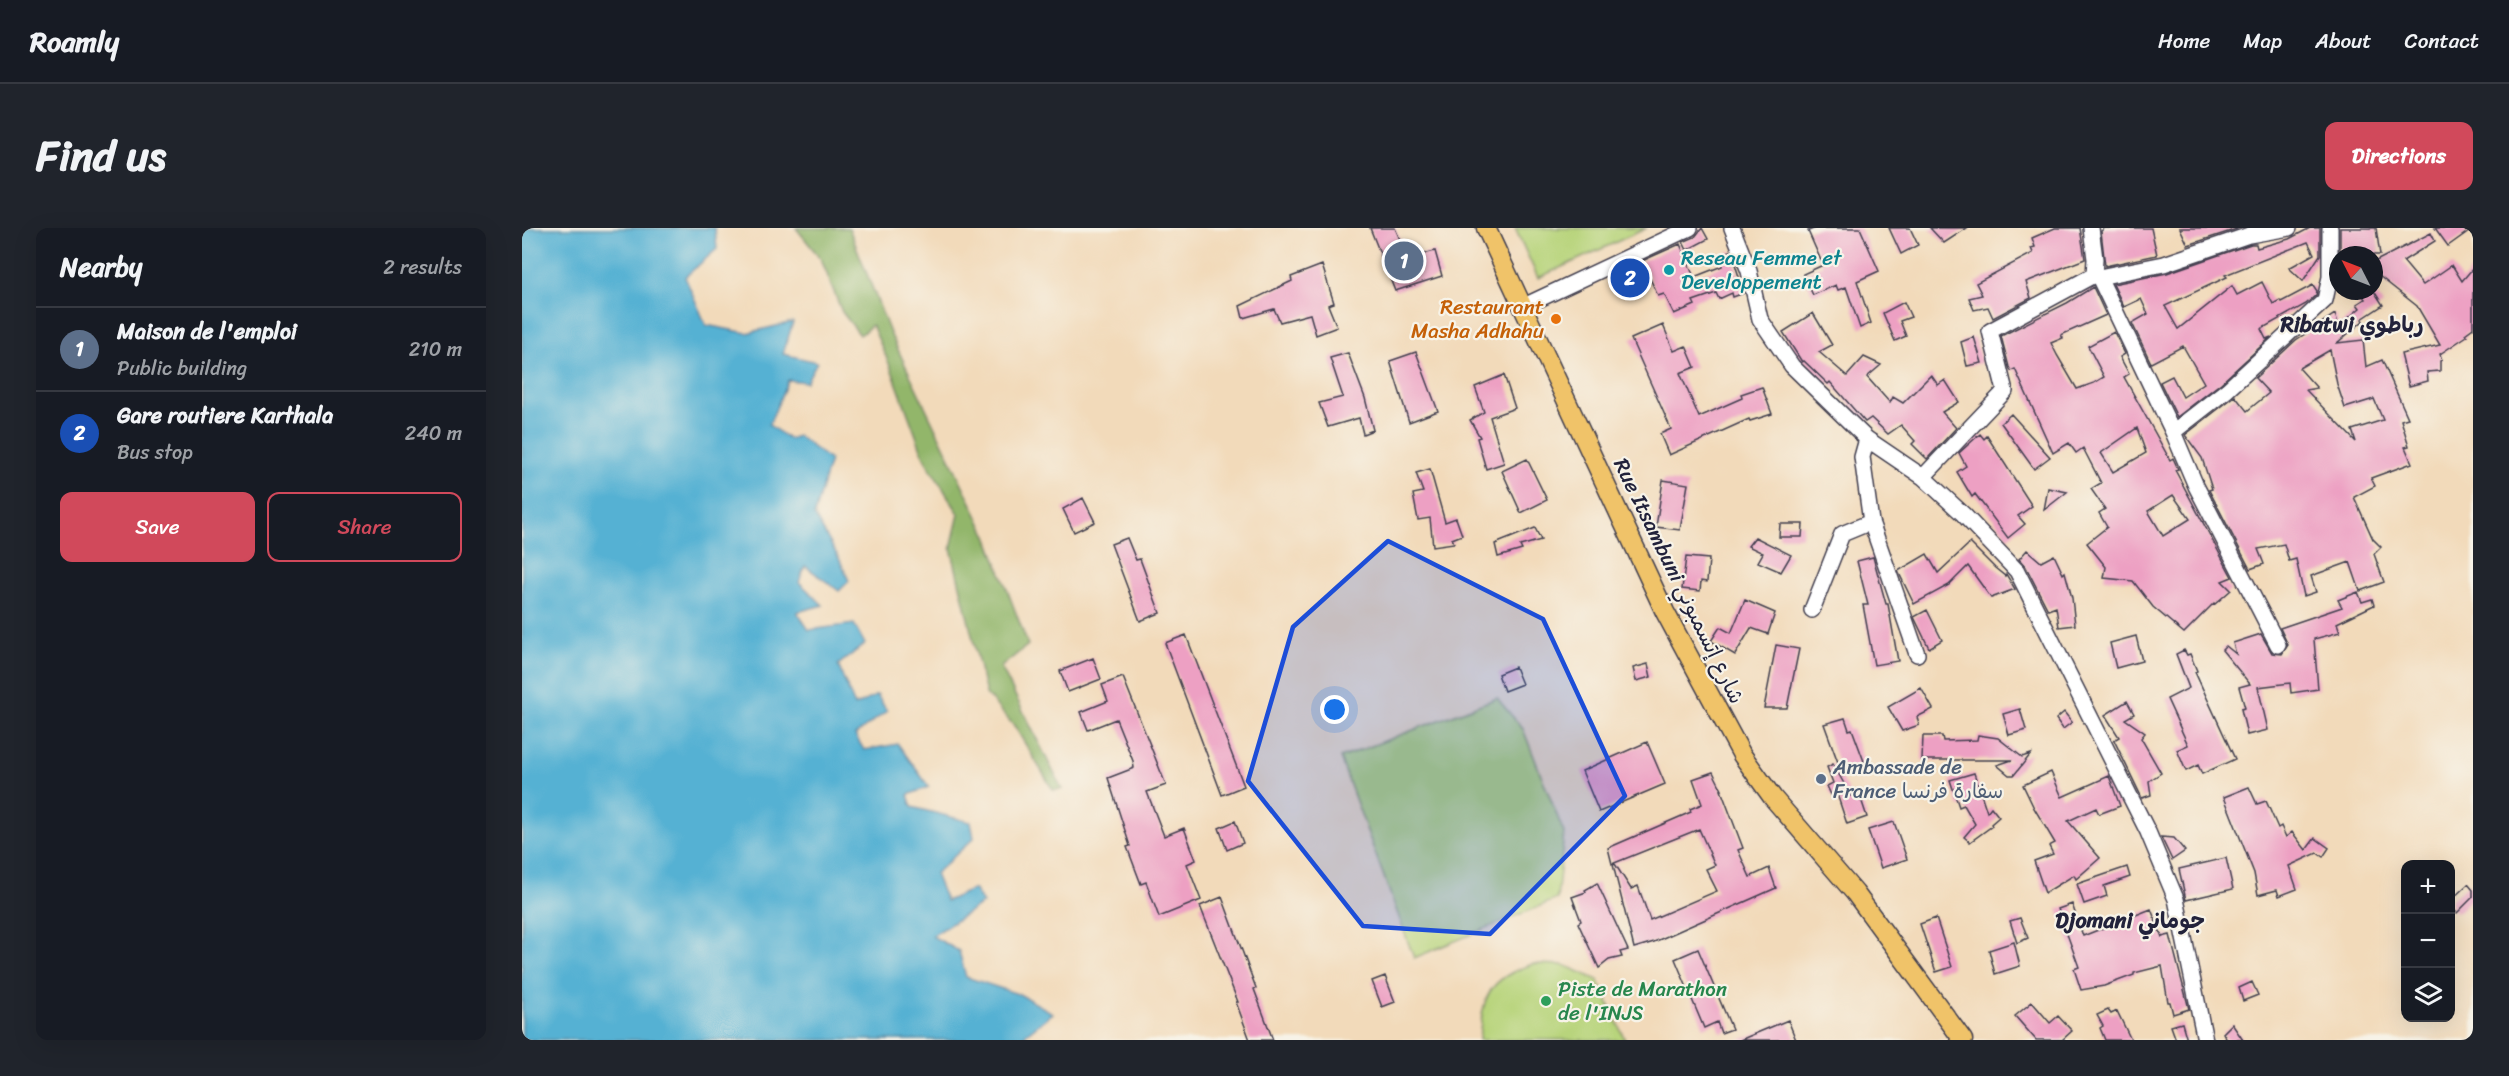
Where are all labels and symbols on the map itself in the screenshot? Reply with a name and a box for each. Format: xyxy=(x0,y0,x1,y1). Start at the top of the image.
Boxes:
pin: 1 xyxy=(1384,238,1424,284)
place label: Reseau Femme et Developpement xyxy=(1681,239,1843,301)
north arrow xyxy=(2329,246,2383,300)
pin: 2 xyxy=(1610,256,1650,300)
marker: Reseau Femme et Developpement xyxy=(1662,263,1676,277)
place label: Restaurant Masha Adhahu xyxy=(1411,288,1545,350)
district label: Ribatwi رباطوي xyxy=(2279,305,2424,344)
marker: Restaurant Masha Adhahu xyxy=(1549,312,1563,326)
street label: Rue Itsambuni شارع إتسمبوني xyxy=(1603,451,1755,711)
your location xyxy=(1320,695,1349,724)
place label: Ambassade de France سفارة فرنسا xyxy=(1832,748,2003,810)
marker: Ambassade de France سفارة فرنسا xyxy=(1814,772,1828,786)
district label: Djomani جوماني xyxy=(2055,901,2205,940)
place label: Piste de Marathon de l'INJS xyxy=(1558,970,1727,1032)
marker: Piste de Marathon de l'INJS xyxy=(1539,994,1553,1008)

